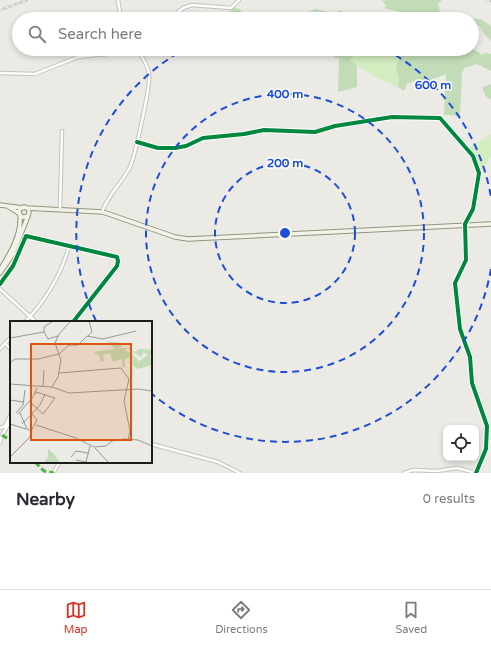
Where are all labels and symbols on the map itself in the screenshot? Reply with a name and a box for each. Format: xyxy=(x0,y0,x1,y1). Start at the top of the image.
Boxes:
text: 600 m xyxy=(415,78,451,92)
text: 400 m xyxy=(267,87,303,101)
text: 200 m xyxy=(267,156,303,170)
centre of rings xyxy=(278,226,292,240)
inset map xyxy=(10,321,152,463)

